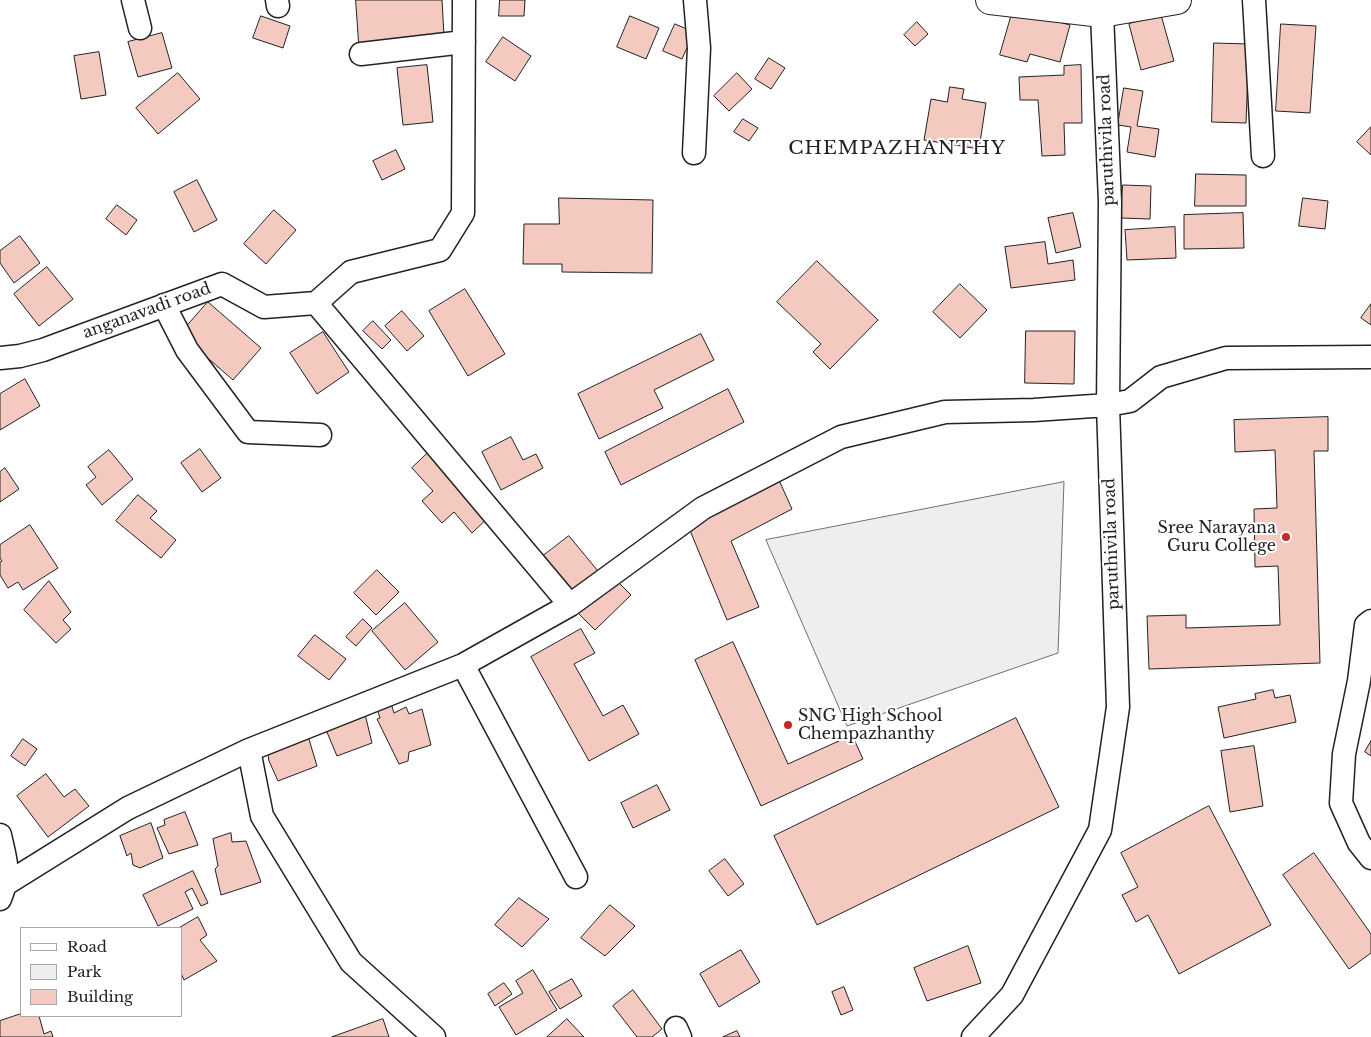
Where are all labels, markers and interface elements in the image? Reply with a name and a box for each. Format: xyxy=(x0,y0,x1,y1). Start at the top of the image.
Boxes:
street label: paruthivila road xyxy=(1095,74,1119,206)
district label: CHEMPAZHANTHY xyxy=(787,138,1007,160)
street label: anganavadi road xyxy=(80,279,214,343)
street label: paruthivila road xyxy=(1100,478,1124,610)
place label: Sree Narayana Guru College xyxy=(1158,518,1276,556)
marker: Sree Narayana Guru College xyxy=(1280,531,1292,543)
place label: SNG High School Chempazhanthy xyxy=(798,706,943,744)
marker: SNG High School Chempazhanthy xyxy=(782,719,794,731)
legend xyxy=(20,927,182,1017)
text: Road xyxy=(67,937,107,956)
text: Park xyxy=(67,962,102,981)
text: Building xyxy=(67,987,133,1006)

